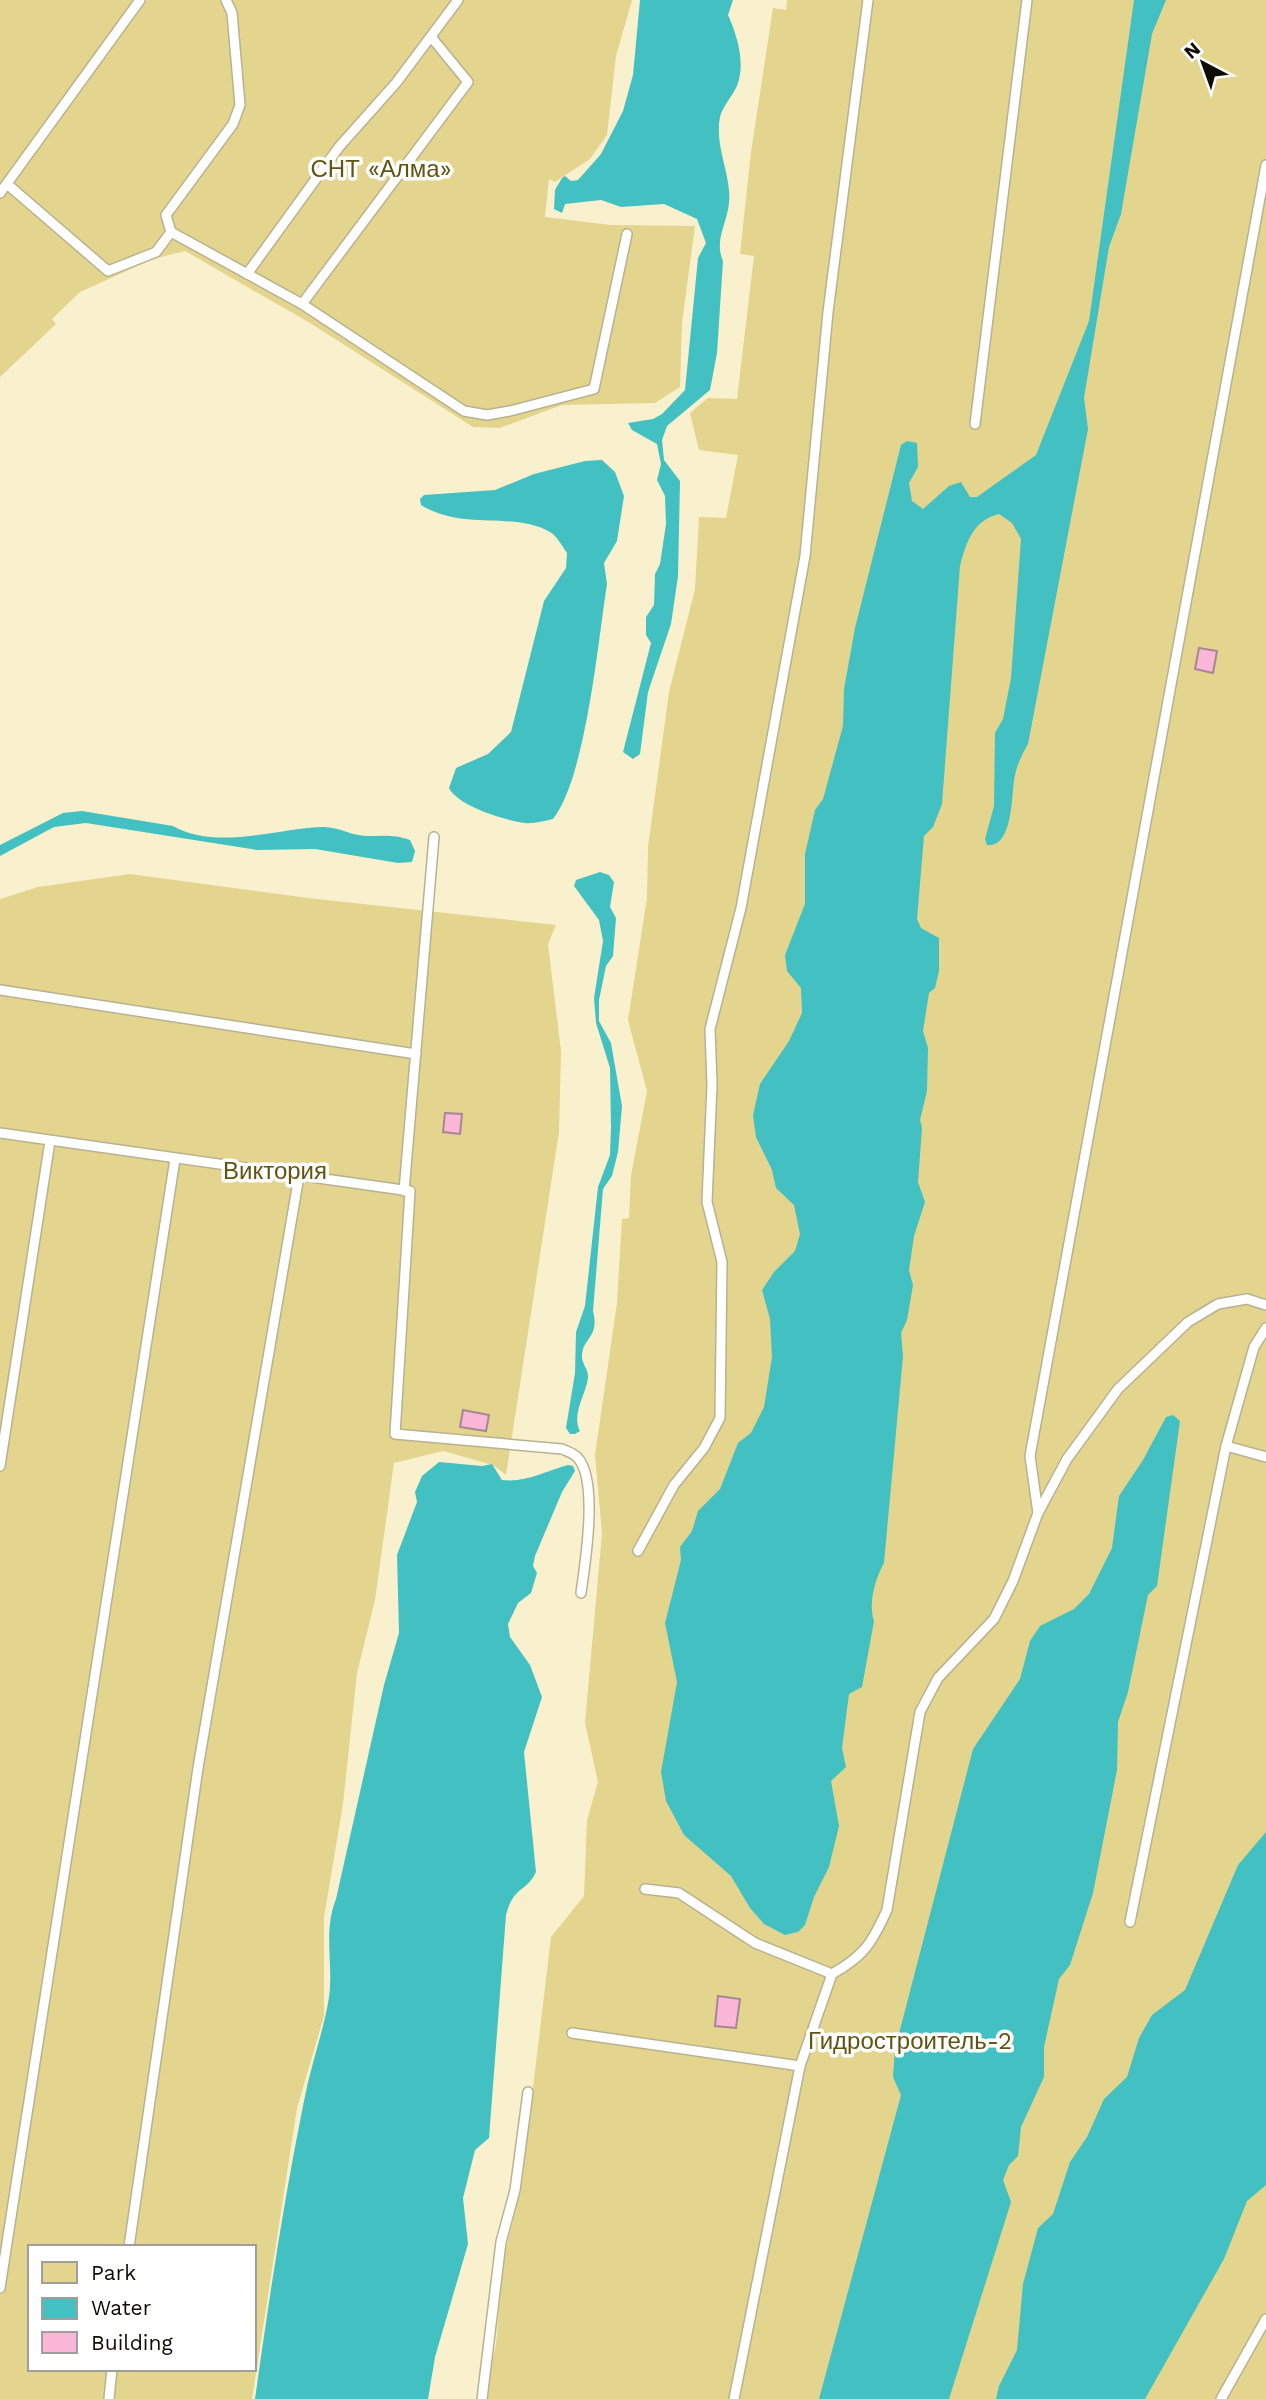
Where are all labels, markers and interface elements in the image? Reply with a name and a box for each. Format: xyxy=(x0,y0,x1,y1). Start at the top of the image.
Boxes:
north arrow xyxy=(1168,28,1238,98)
text: N xyxy=(1179,37,1205,64)
park label: СНТ «Алма» xyxy=(310,155,452,183)
park label: Виктория xyxy=(223,1157,327,1185)
park label: Гидростроитель-2 xyxy=(808,2027,1012,2055)
legend xyxy=(28,2245,256,2371)
text: Park xyxy=(91,2260,136,2285)
text: Water xyxy=(91,2295,152,2320)
text: Building xyxy=(91,2330,173,2355)

